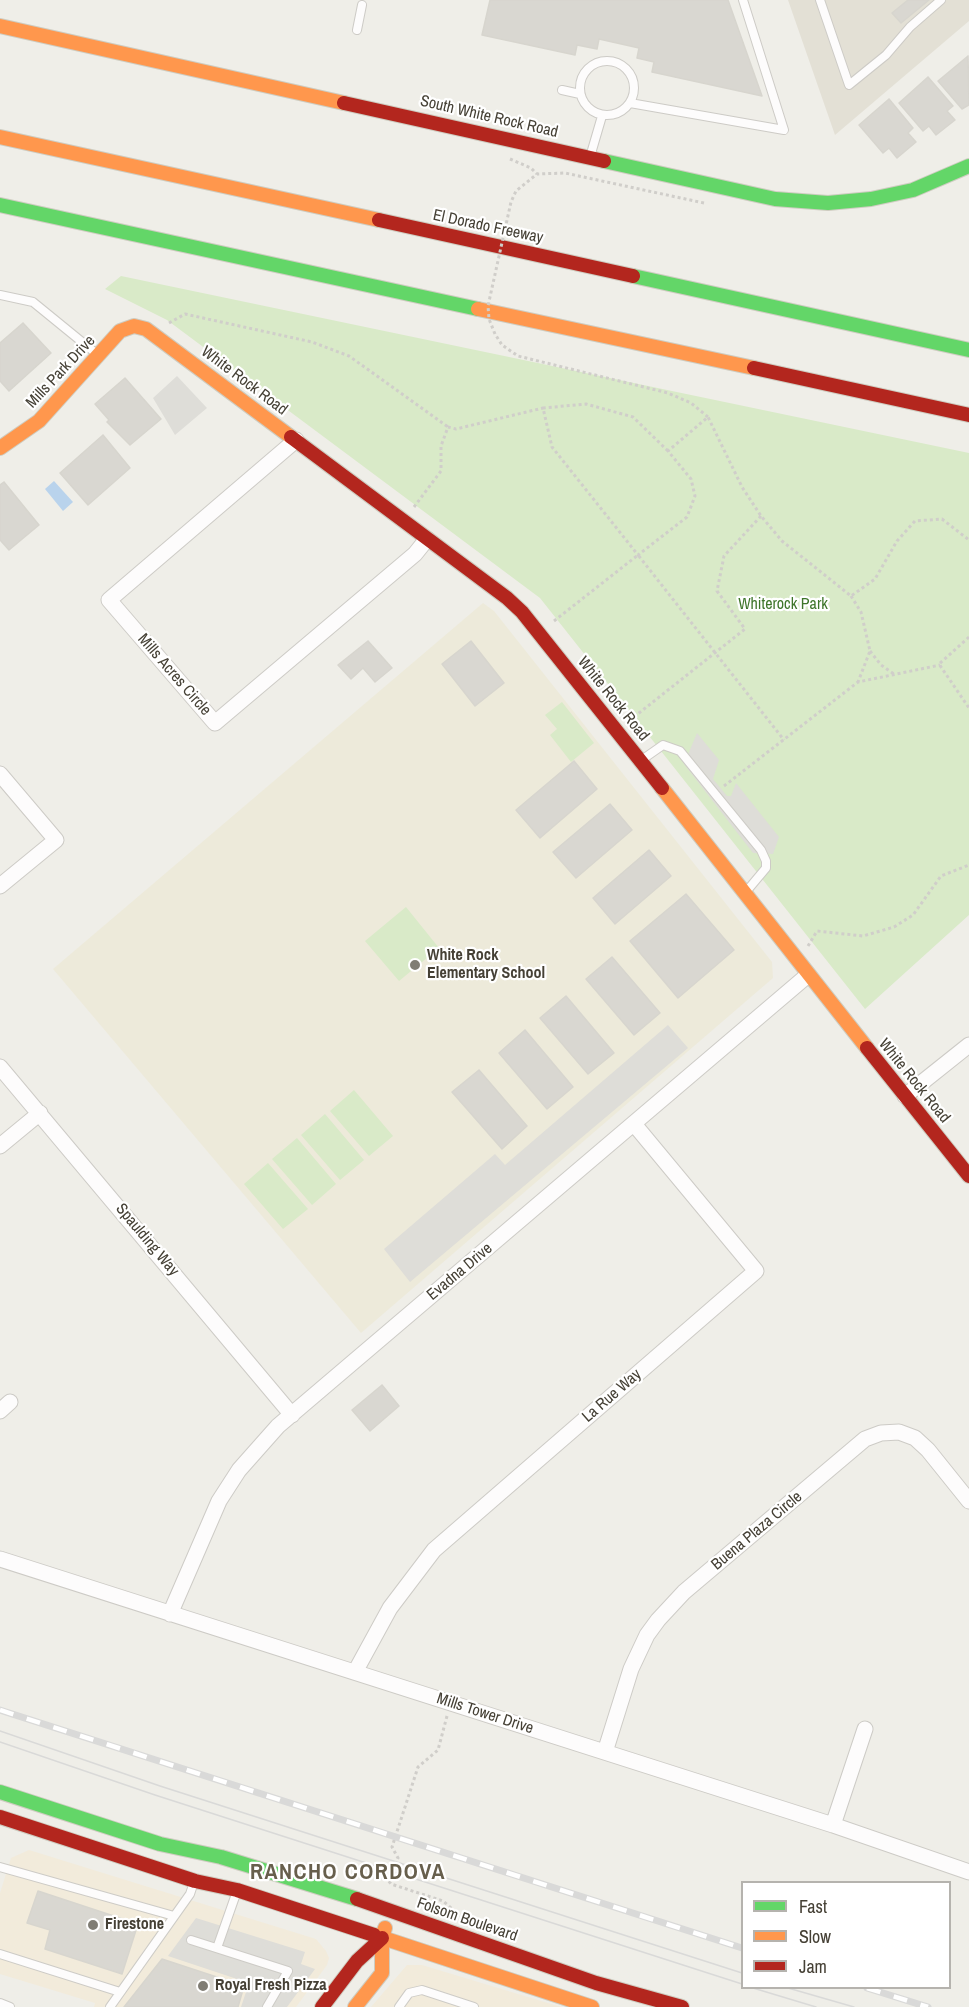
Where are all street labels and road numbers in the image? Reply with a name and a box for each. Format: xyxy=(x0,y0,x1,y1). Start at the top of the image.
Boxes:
street label: South White Rock Road xyxy=(418,92,560,142)
street label: El Dorado Freeway xyxy=(431,206,545,248)
street label: Mills Park Drive xyxy=(22,332,100,412)
street label: White Rock Road xyxy=(197,342,291,420)
street label: Mills Acres Circle xyxy=(133,630,215,720)
street label: White Rock Road xyxy=(573,653,653,745)
street label: White Rock Road xyxy=(874,1035,954,1127)
street label: Spaulding Way xyxy=(111,1200,183,1280)
street label: Evadna Drive xyxy=(423,1239,497,1305)
street label: La Rue Way xyxy=(579,1365,645,1427)
street label: Buena Plaza Circle xyxy=(708,1488,806,1574)
street label: Mills Tower Drive xyxy=(434,1689,536,1739)
street label: Folsom Boulevard xyxy=(414,1894,520,1946)

